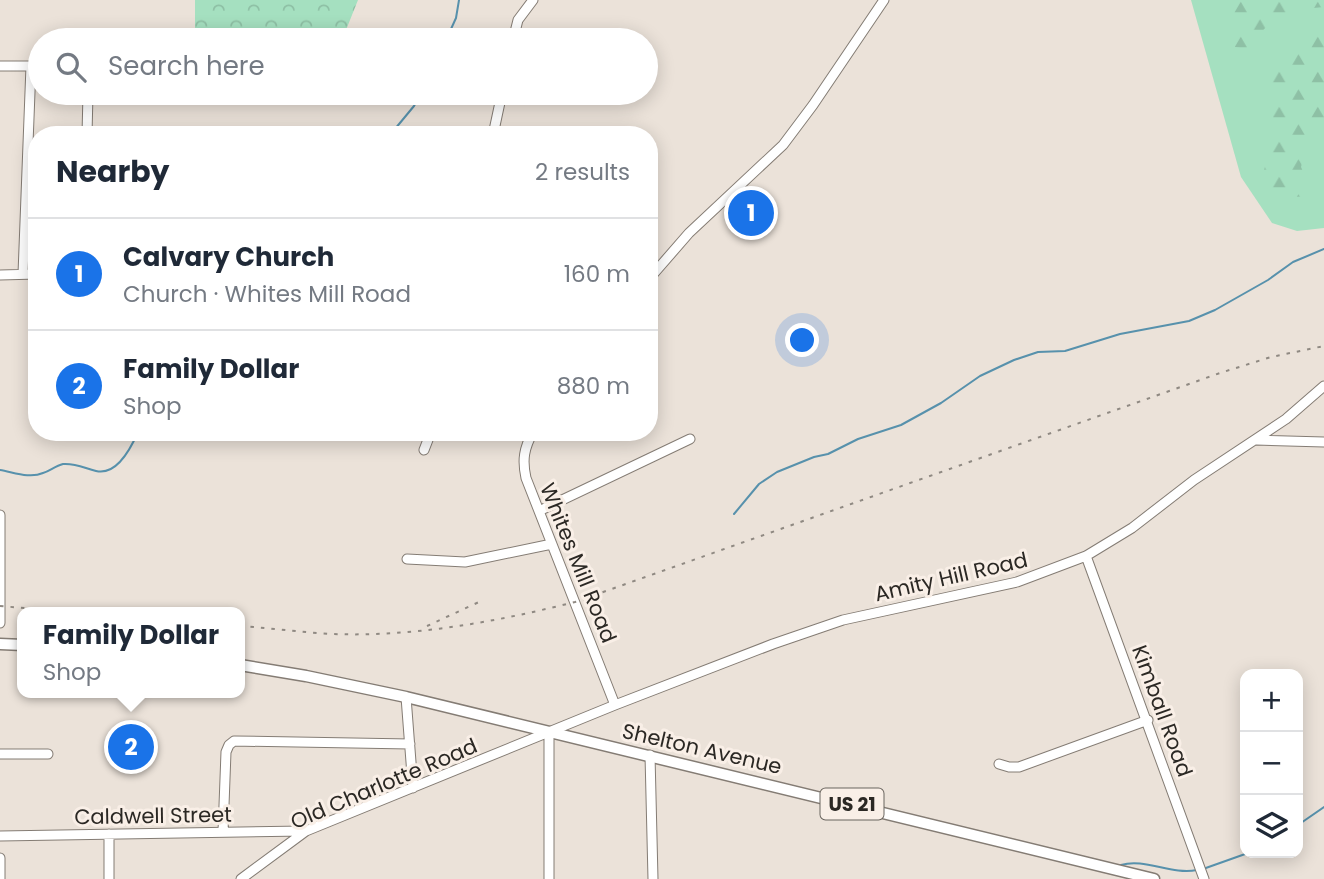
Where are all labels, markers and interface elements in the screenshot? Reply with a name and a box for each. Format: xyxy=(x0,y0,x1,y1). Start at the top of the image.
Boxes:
search box xyxy=(28,28,658,105)
icon: search xyxy=(52,48,90,86)
text: Search here xyxy=(108,48,265,84)
text: Nearby xyxy=(56,150,170,193)
text: 2 results xyxy=(535,156,630,188)
pin: 1 xyxy=(728,187,774,239)
text: Calvary Church xyxy=(123,239,334,275)
text: 1 xyxy=(75,258,83,290)
text: 160 m xyxy=(564,258,630,290)
text: Church · Whites Mill Road xyxy=(123,278,411,310)
your location xyxy=(785,323,819,357)
text: Family Dollar xyxy=(123,351,299,387)
text: 2 xyxy=(72,370,86,402)
text: 880 m xyxy=(557,370,630,402)
text: Shop xyxy=(123,390,182,422)
street label: Whites Mill Road xyxy=(533,479,624,647)
street label: Amity Hill Road xyxy=(871,545,1030,608)
popup xyxy=(17,607,245,698)
text: Family Dollar xyxy=(43,617,219,653)
street label: Kimball Road xyxy=(1125,641,1200,781)
text: Shop xyxy=(43,656,101,688)
map controls xyxy=(1240,669,1303,858)
button: + xyxy=(1240,669,1303,732)
street label: Shelton Avenue xyxy=(619,716,785,781)
pin: 2 xyxy=(108,721,154,773)
street label: Old Charlotte Road xyxy=(286,731,482,836)
button: − xyxy=(1240,732,1303,795)
road number: US 21 xyxy=(820,789,884,820)
button: layers xyxy=(1240,795,1303,858)
street label: Caldwell Street xyxy=(74,800,232,831)

